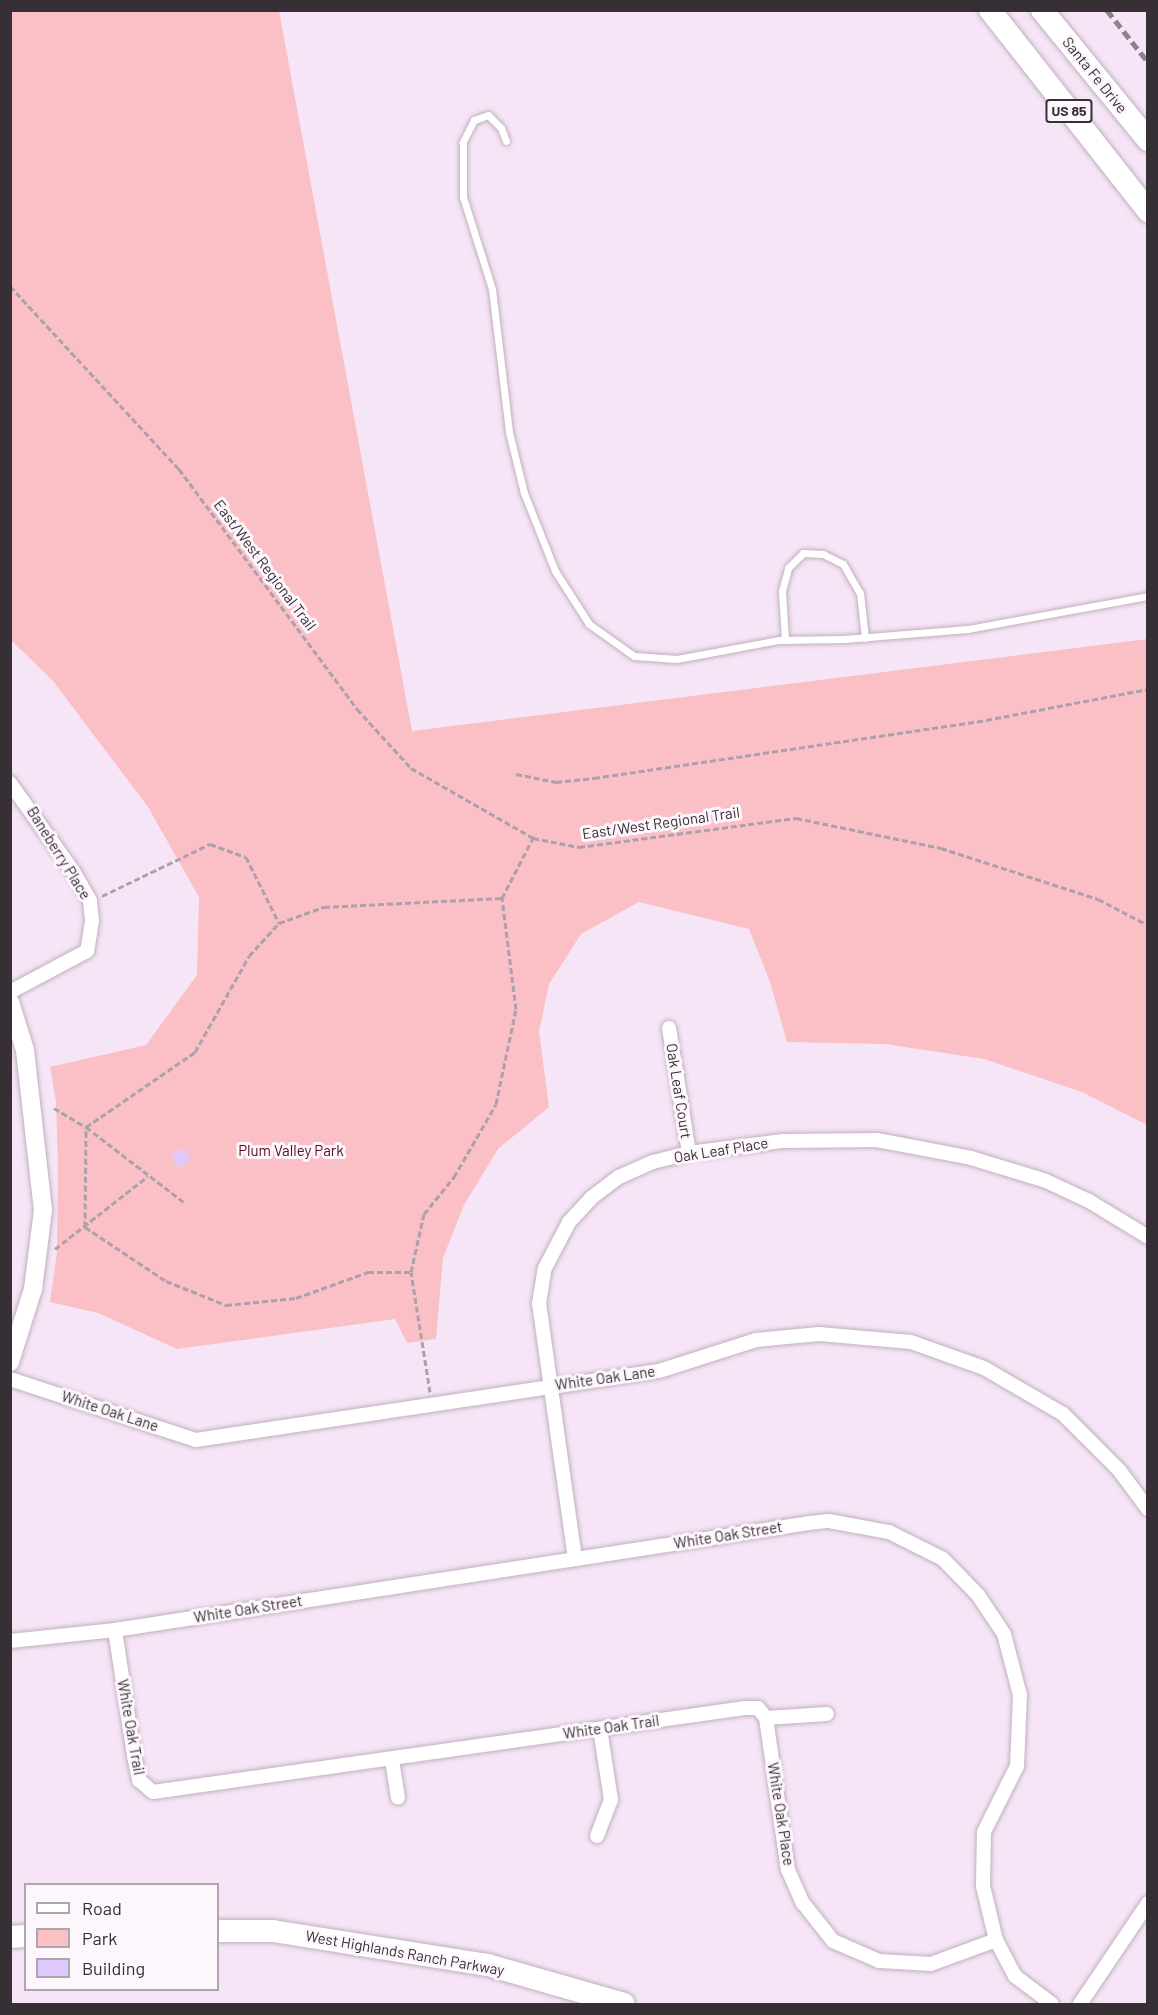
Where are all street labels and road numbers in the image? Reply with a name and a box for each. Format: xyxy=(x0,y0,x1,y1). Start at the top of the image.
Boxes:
street label: Santa Fe Drive xyxy=(1059,33,1131,117)
road number: US 85 xyxy=(1045,100,1093,122)
street label: East/West Regional Trail xyxy=(210,496,320,634)
street label: Baneberry Place xyxy=(23,803,95,903)
street label: East/West Regional Trail xyxy=(581,803,741,843)
street label: Oak Leaf Court xyxy=(663,1042,695,1140)
street label: Oak Leaf Place xyxy=(672,1134,770,1166)
street label: White Oak Lane xyxy=(554,1362,656,1394)
street label: White Oak Lane xyxy=(59,1387,161,1435)
street label: White Oak Street xyxy=(672,1518,784,1552)
street label: White Oak Street xyxy=(192,1592,304,1626)
street label: White Oak Trail xyxy=(114,1678,148,1776)
street label: White Oak Trail xyxy=(562,1711,660,1743)
street label: White Oak Place xyxy=(764,1761,798,1867)
street label: West Highlands Ranch Parkway xyxy=(304,1927,506,1979)

